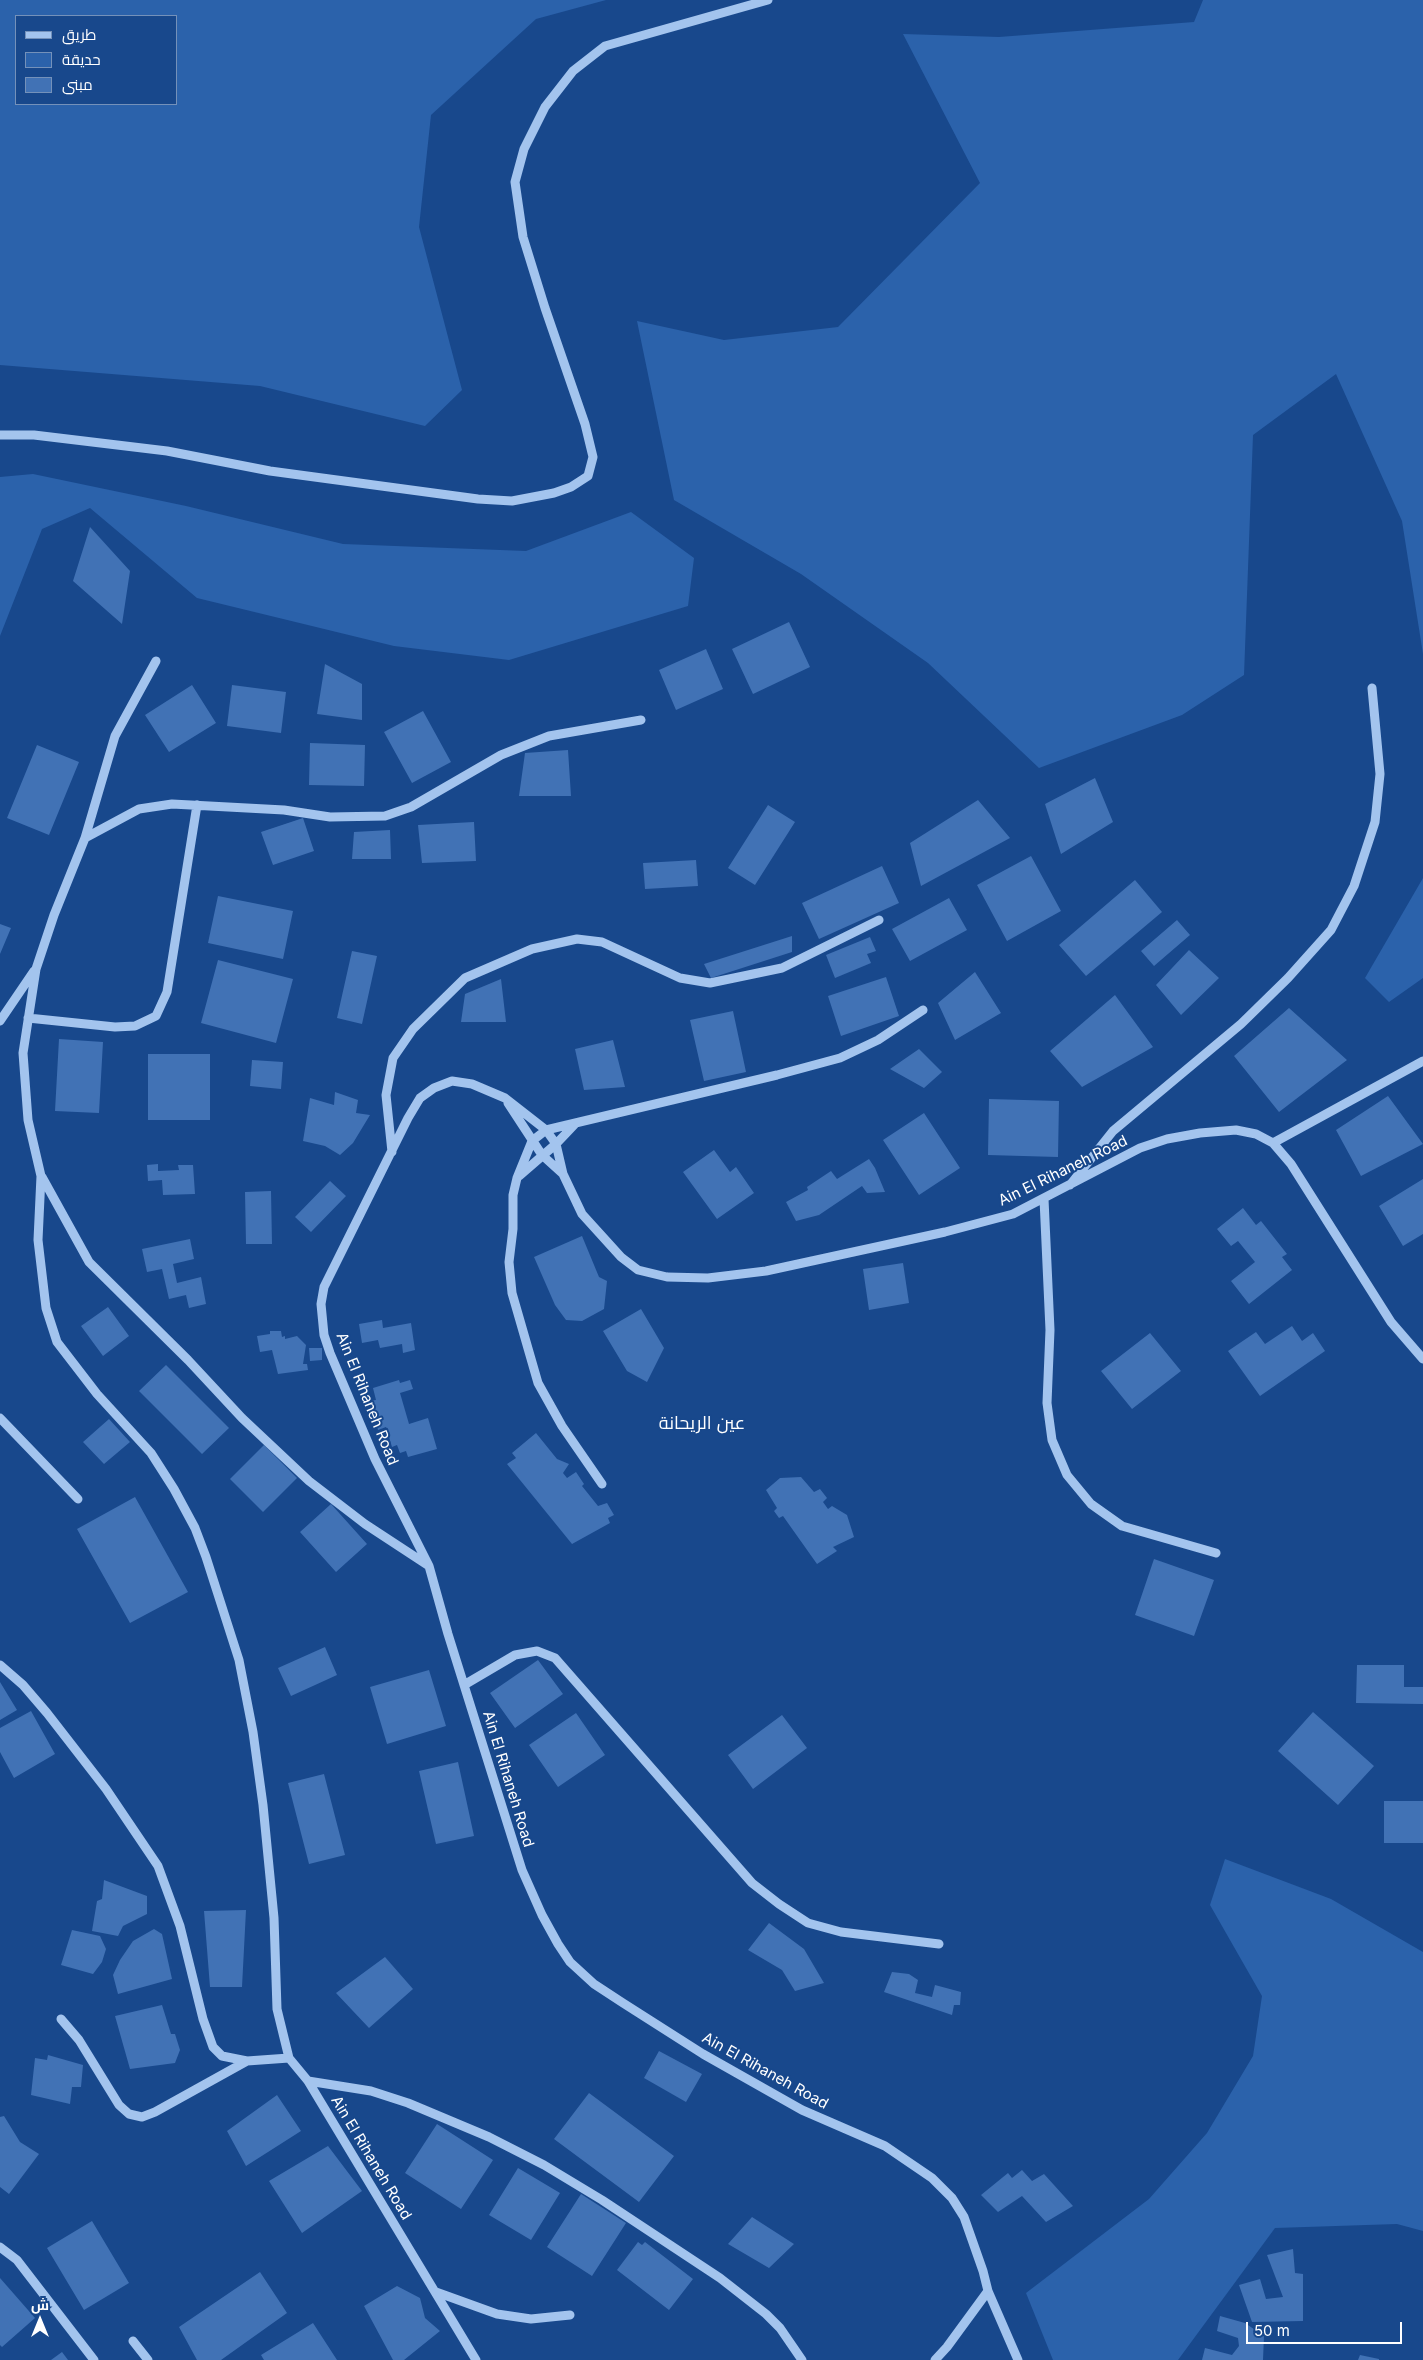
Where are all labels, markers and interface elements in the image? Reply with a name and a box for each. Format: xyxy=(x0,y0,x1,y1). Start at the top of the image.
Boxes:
legend xyxy=(15,15,178,105)
text: طريق xyxy=(62,25,96,44)
text: حديقة xyxy=(62,50,101,69)
text: مبنى xyxy=(62,75,93,94)
street label: Ain El Rihaneh Road xyxy=(995,1132,1131,1210)
street label: Ain El Rihaneh Road xyxy=(332,1330,402,1468)
district label: عين الريحانة xyxy=(659,1413,745,1435)
street label: Ain El Rihaneh Road xyxy=(479,1709,537,1849)
street label: Ain El Rihaneh Road xyxy=(699,2029,831,2113)
street label: Ain El Rihaneh Road xyxy=(327,2093,415,2223)
north arrow xyxy=(15,2295,65,2345)
text: ش xyxy=(31,2296,49,2313)
scale bar xyxy=(1248,2312,1404,2344)
text: 50 m xyxy=(1254,2321,1290,2340)

